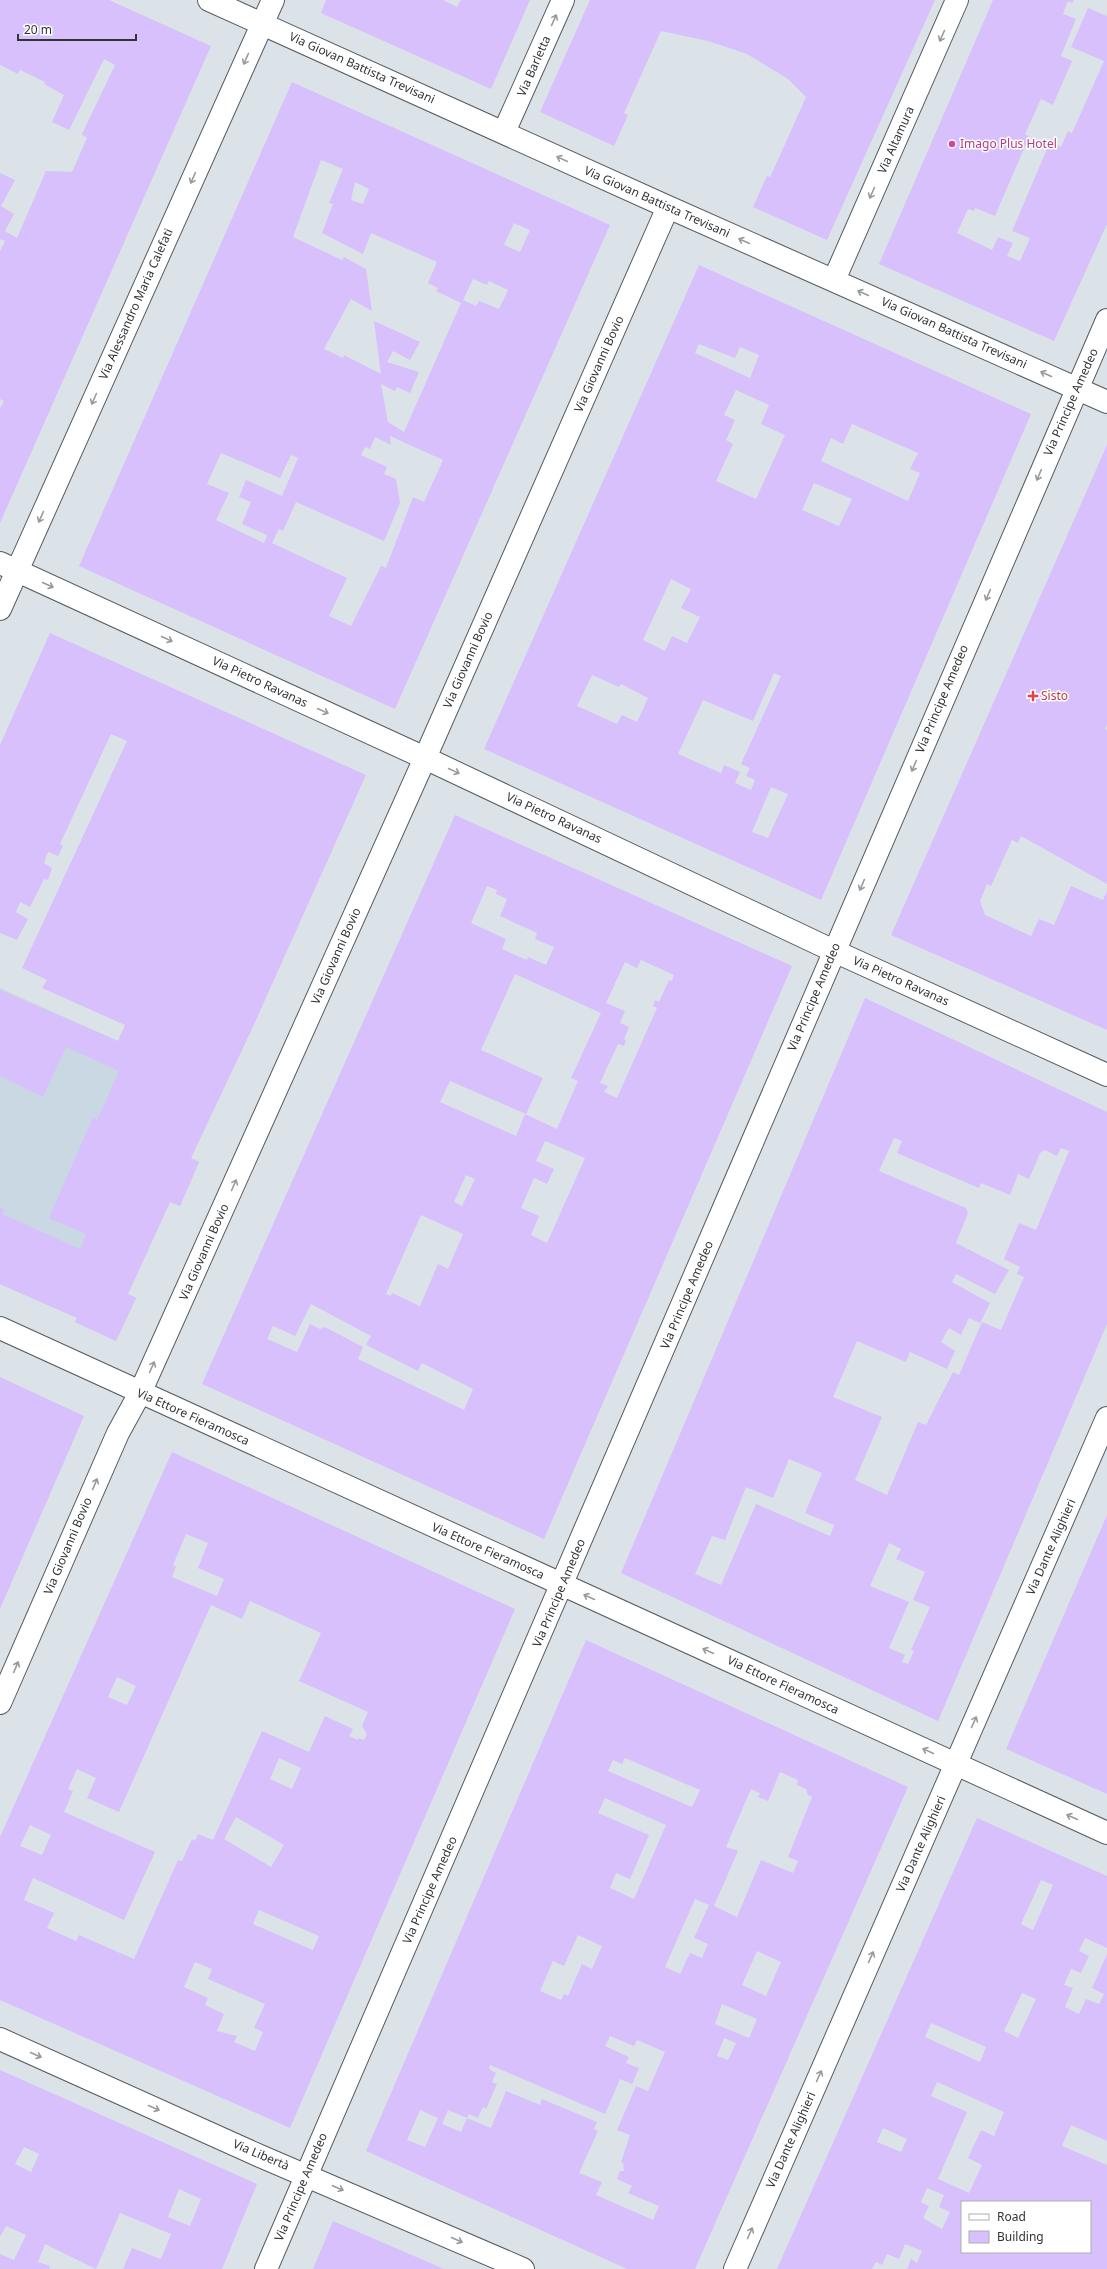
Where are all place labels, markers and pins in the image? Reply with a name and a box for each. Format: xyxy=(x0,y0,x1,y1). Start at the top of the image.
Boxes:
place label: Imago Plus Hotel xyxy=(960,135,1057,152)
marker: Imago Plus Hotel xyxy=(947,139,957,149)
place label: Sisto xyxy=(1041,687,1068,704)
marker: Sisto xyxy=(1028,691,1038,701)

